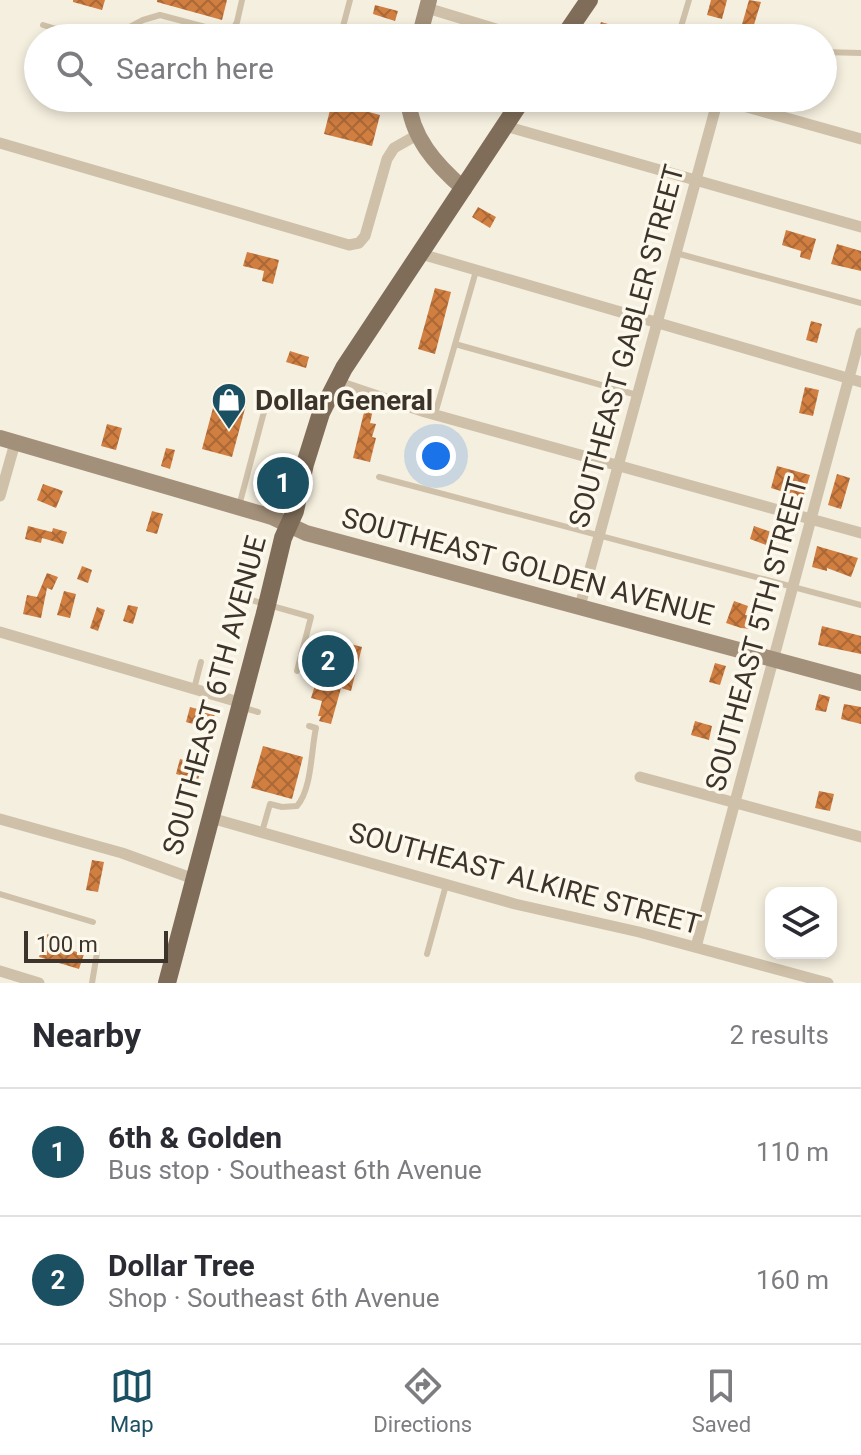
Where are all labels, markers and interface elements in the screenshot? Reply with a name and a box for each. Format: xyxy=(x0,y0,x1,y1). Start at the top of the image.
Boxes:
search box xyxy=(24,24,837,112)
icon: search xyxy=(52,46,96,90)
text: Search here xyxy=(116,51,274,86)
street label: SOUTHEAST GABLER STREET xyxy=(562,161,691,531)
shop icon: Dollar General xyxy=(210,381,248,431)
place label: Dollar General xyxy=(255,384,433,417)
your location xyxy=(416,436,456,476)
pin: 1 xyxy=(257,453,309,513)
street label: SOUTHEAST 5TH STREET xyxy=(699,473,814,795)
street label: SOUTHEAST GOLDEN AVENUE xyxy=(338,501,718,632)
street label: SOUTHEAST 6TH AVENUE xyxy=(156,532,273,858)
pin: 2 xyxy=(302,631,354,691)
street label: SOUTHEAST ALKIRE STREET xyxy=(345,816,705,941)
map controls xyxy=(765,887,837,959)
button: layers xyxy=(765,887,837,959)
scale bar xyxy=(24,927,168,963)
text: 100 m xyxy=(36,932,98,957)
text: Nearby xyxy=(32,1015,141,1055)
text: 2 results xyxy=(730,1020,829,1050)
text: 6th & Golden xyxy=(108,1120,282,1155)
text: 1 xyxy=(51,1137,65,1167)
text: 110 m xyxy=(756,1137,829,1167)
text: Bus stop · Southeast 6th Avenue xyxy=(108,1155,482,1185)
text: Dollar Tree xyxy=(108,1248,255,1283)
text: 2 xyxy=(51,1265,65,1295)
text: 160 m xyxy=(756,1265,829,1295)
text: Shop · Southeast 6th Avenue xyxy=(108,1283,440,1313)
tab: Map xyxy=(110,1364,154,1437)
tab: Directions xyxy=(373,1364,472,1437)
tab: Saved xyxy=(692,1364,751,1437)

